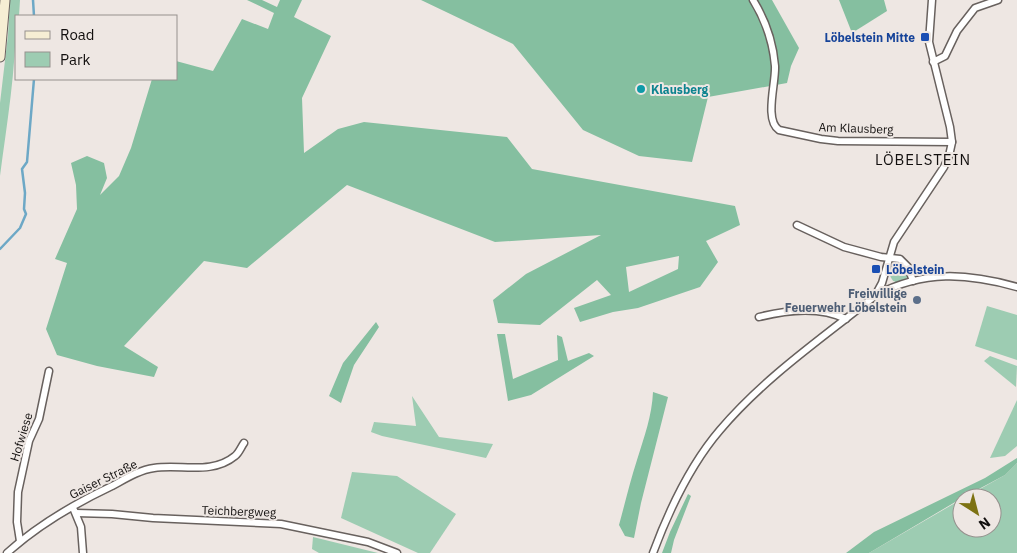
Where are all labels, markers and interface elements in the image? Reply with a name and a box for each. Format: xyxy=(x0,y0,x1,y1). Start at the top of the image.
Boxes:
legend xyxy=(15,15,178,80)
text: Road xyxy=(60,25,95,44)
place label: Löbelstein Mitte xyxy=(825,30,915,45)
marker: Löbelstein Mitte xyxy=(919,31,931,43)
text: Park xyxy=(60,50,90,69)
place label: Klausberg xyxy=(651,82,709,97)
marker: Klausberg xyxy=(635,83,647,95)
street label: Am Klausberg xyxy=(818,119,894,137)
district label: LÖBELSTEIN xyxy=(875,150,971,169)
place label: Löbelstein xyxy=(886,262,945,277)
marker: Löbelstein xyxy=(870,263,882,275)
place label: Freiwillige Feuerwehr Löbelstein xyxy=(785,286,907,315)
marker: Freiwillige Feuerwehr Löbelstein xyxy=(911,294,923,306)
street label: Hofwiese xyxy=(6,410,36,463)
street label: Gaiser Straße xyxy=(67,456,140,502)
north arrow xyxy=(952,488,1002,538)
street label: Teichbergweg xyxy=(201,502,277,520)
text: N xyxy=(975,513,994,534)

